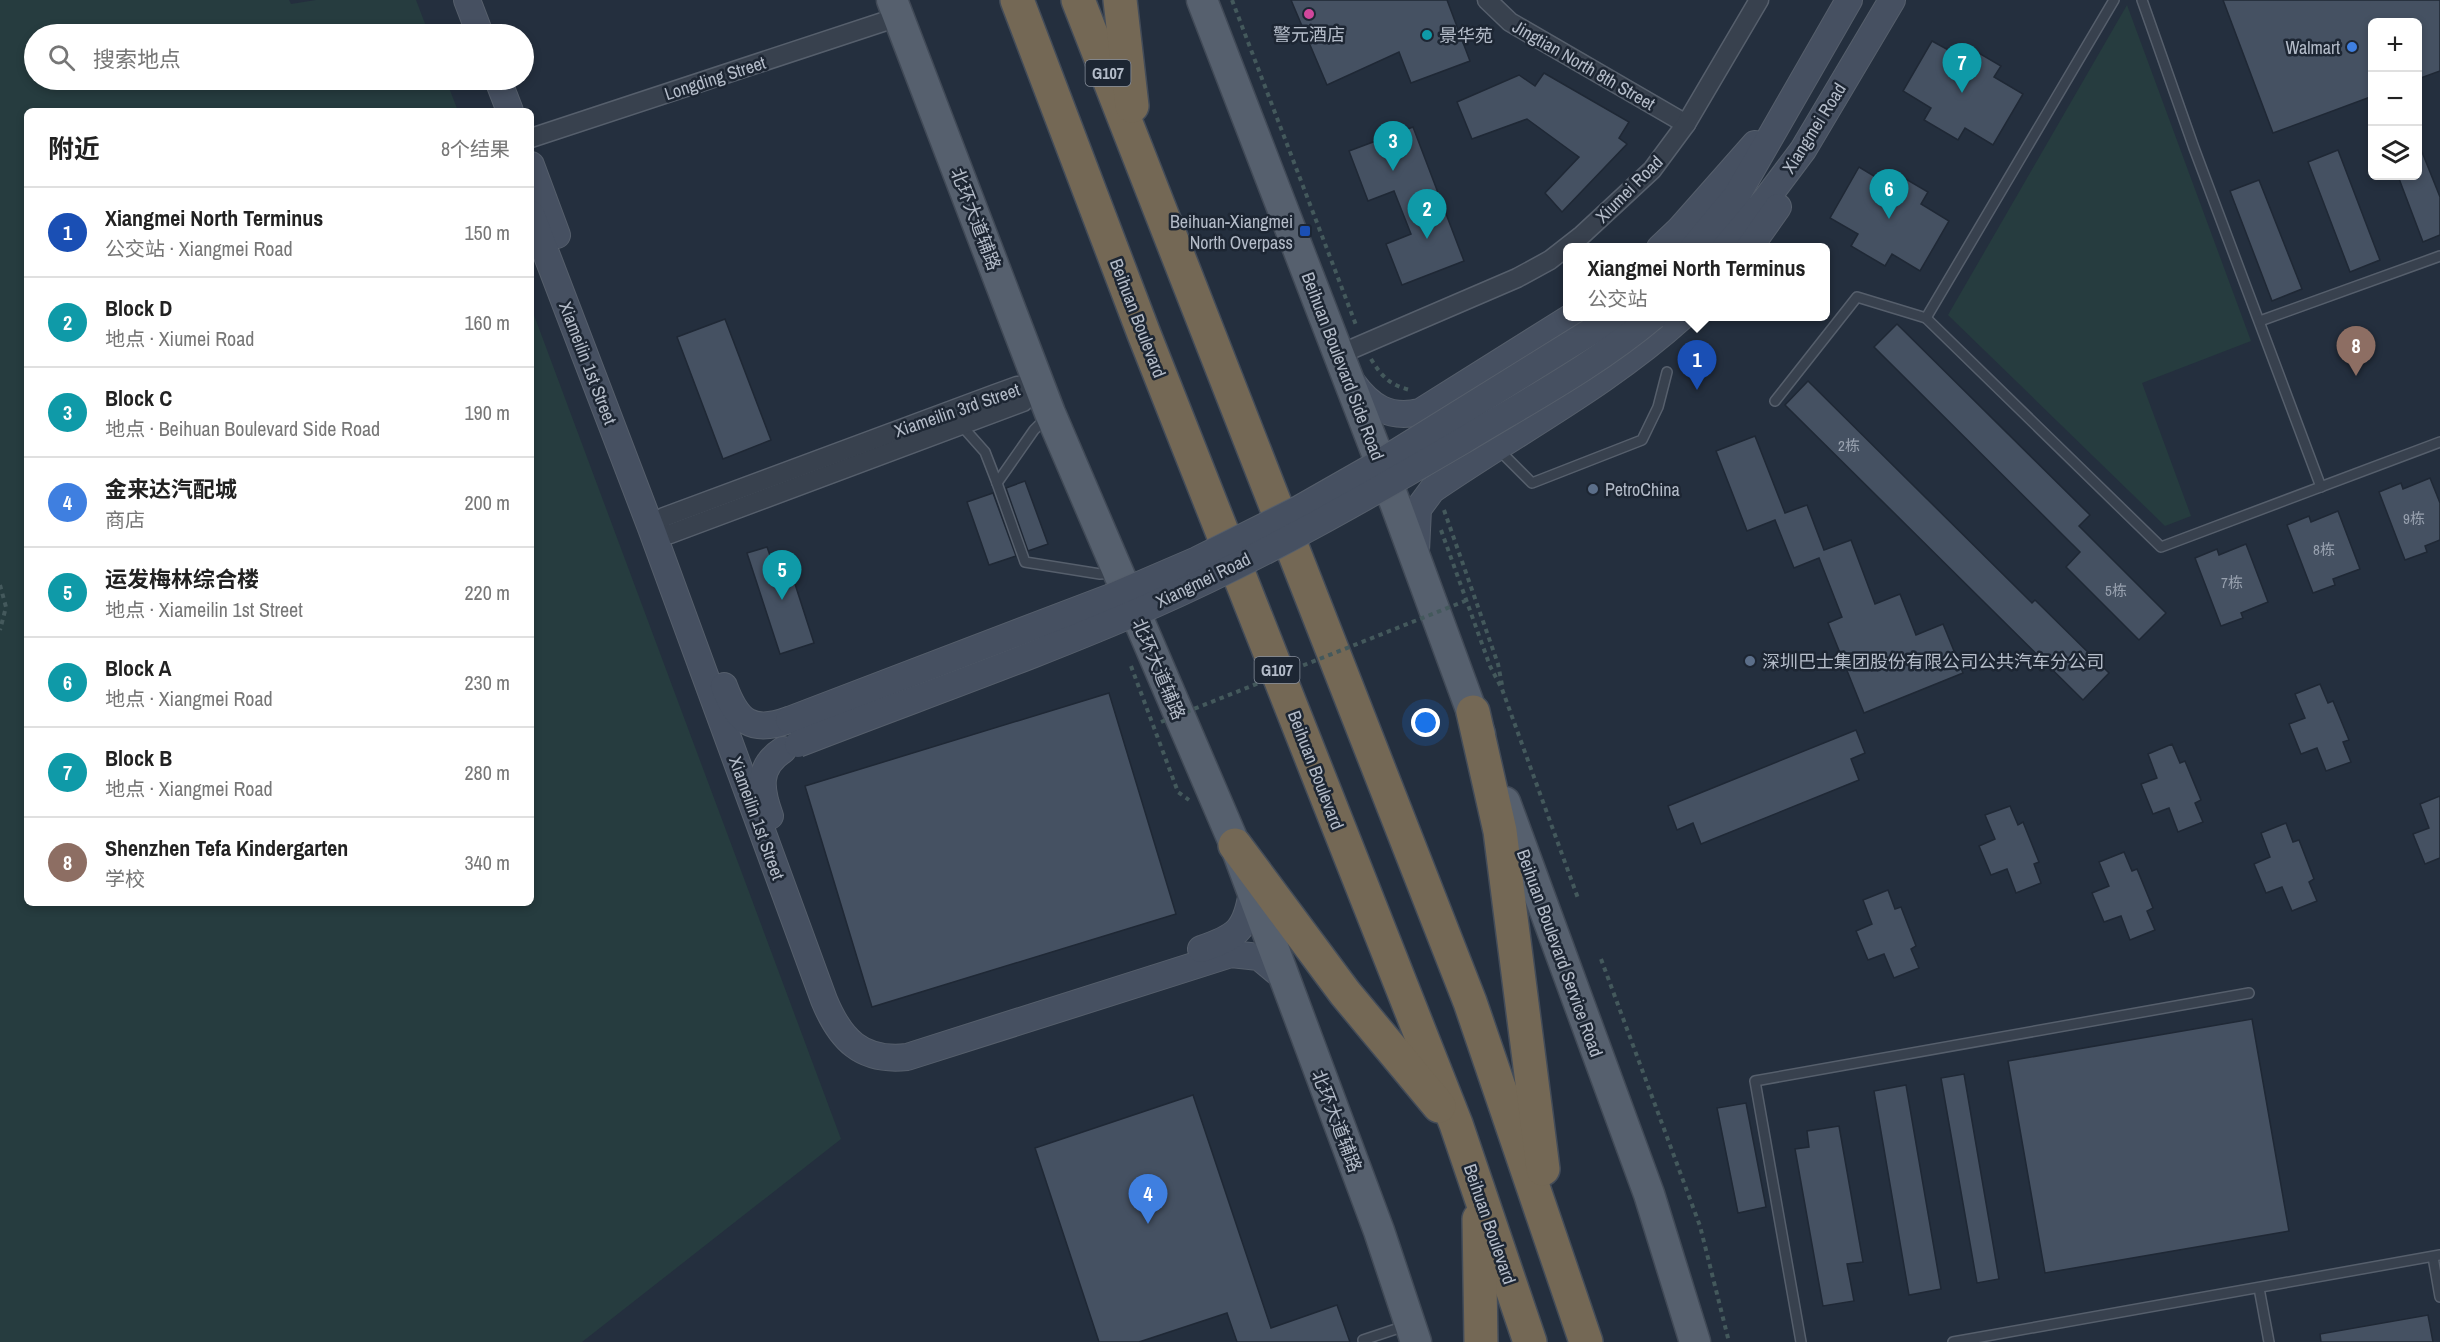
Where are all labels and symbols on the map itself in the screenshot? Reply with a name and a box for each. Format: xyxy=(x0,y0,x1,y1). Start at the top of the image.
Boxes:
marker: 警元酒店 xyxy=(1302,7,1316,21)
street label: Jingtian North 8th Street xyxy=(1508,14,1660,116)
place label: 警元酒店 xyxy=(1273,22,1345,47)
place label: 景华苑 xyxy=(1439,23,1493,48)
marker: 景华苑 xyxy=(1420,28,1434,42)
place label: Walmart xyxy=(2286,35,2340,60)
marker: Walmart xyxy=(2345,40,2359,54)
pin: 7 xyxy=(1942,44,1982,93)
street label: Longding Street xyxy=(661,50,769,106)
road number: G107 xyxy=(1086,60,1130,86)
street label: Xiangmei Road xyxy=(1776,78,1852,178)
pin: 3 xyxy=(1374,122,1412,171)
street label: Xiumei Road xyxy=(1590,150,1668,228)
street label: 北环大道辅路 xyxy=(945,164,1007,274)
pin: 6 xyxy=(1870,170,1908,219)
pin: 2 xyxy=(1408,190,1446,239)
place label: Beihuan-Xiangmei North Overpass xyxy=(1170,209,1293,255)
marker: Beihuan-Xiangmei North Overpass xyxy=(1298,224,1312,238)
street label: Beihuan Boulevard xyxy=(1104,255,1172,381)
street label: Beihuan Boulevard Side Road xyxy=(1296,268,1390,464)
street label: Xiameilin 1st Street xyxy=(553,298,623,428)
pin: 8 xyxy=(2336,326,2376,376)
pin: 1 xyxy=(1678,340,1716,390)
street label: Xiameilin 3rd Street xyxy=(891,377,1023,443)
house number: 2栋 xyxy=(1838,435,1860,456)
place label: PetroChina xyxy=(1605,477,1680,502)
marker: PetroChina xyxy=(1586,482,1600,496)
house number: 9栋 xyxy=(2403,508,2425,529)
house number: 8栋 xyxy=(2313,539,2335,560)
street label: Xiangmei Road xyxy=(1151,546,1255,614)
pin: 5 xyxy=(762,550,802,600)
house number: 7栋 xyxy=(2221,572,2243,593)
house number: 5栋 xyxy=(2105,580,2127,601)
street label: 北环大道辅路 xyxy=(1126,614,1192,724)
place label: 深圳巴士集团股份有限公司公共汽车分公司 xyxy=(1762,649,2104,674)
marker: 深圳巴士集团股份有限公司公共汽车分公司 xyxy=(1743,654,1757,668)
road number: G107 xyxy=(1254,657,1300,683)
street label: Beihuan Boulevard xyxy=(1282,707,1350,833)
your location xyxy=(1411,708,1440,737)
street label: Xiameilin 1st Street xyxy=(723,753,791,883)
street label: Beihuan Boulevard Service Road xyxy=(1511,846,1609,1060)
street label: 北环大道辅路 xyxy=(1306,1066,1368,1176)
street label: Beihuan Boulevard xyxy=(1458,1161,1522,1287)
pin: 4 xyxy=(1128,1174,1168,1224)

